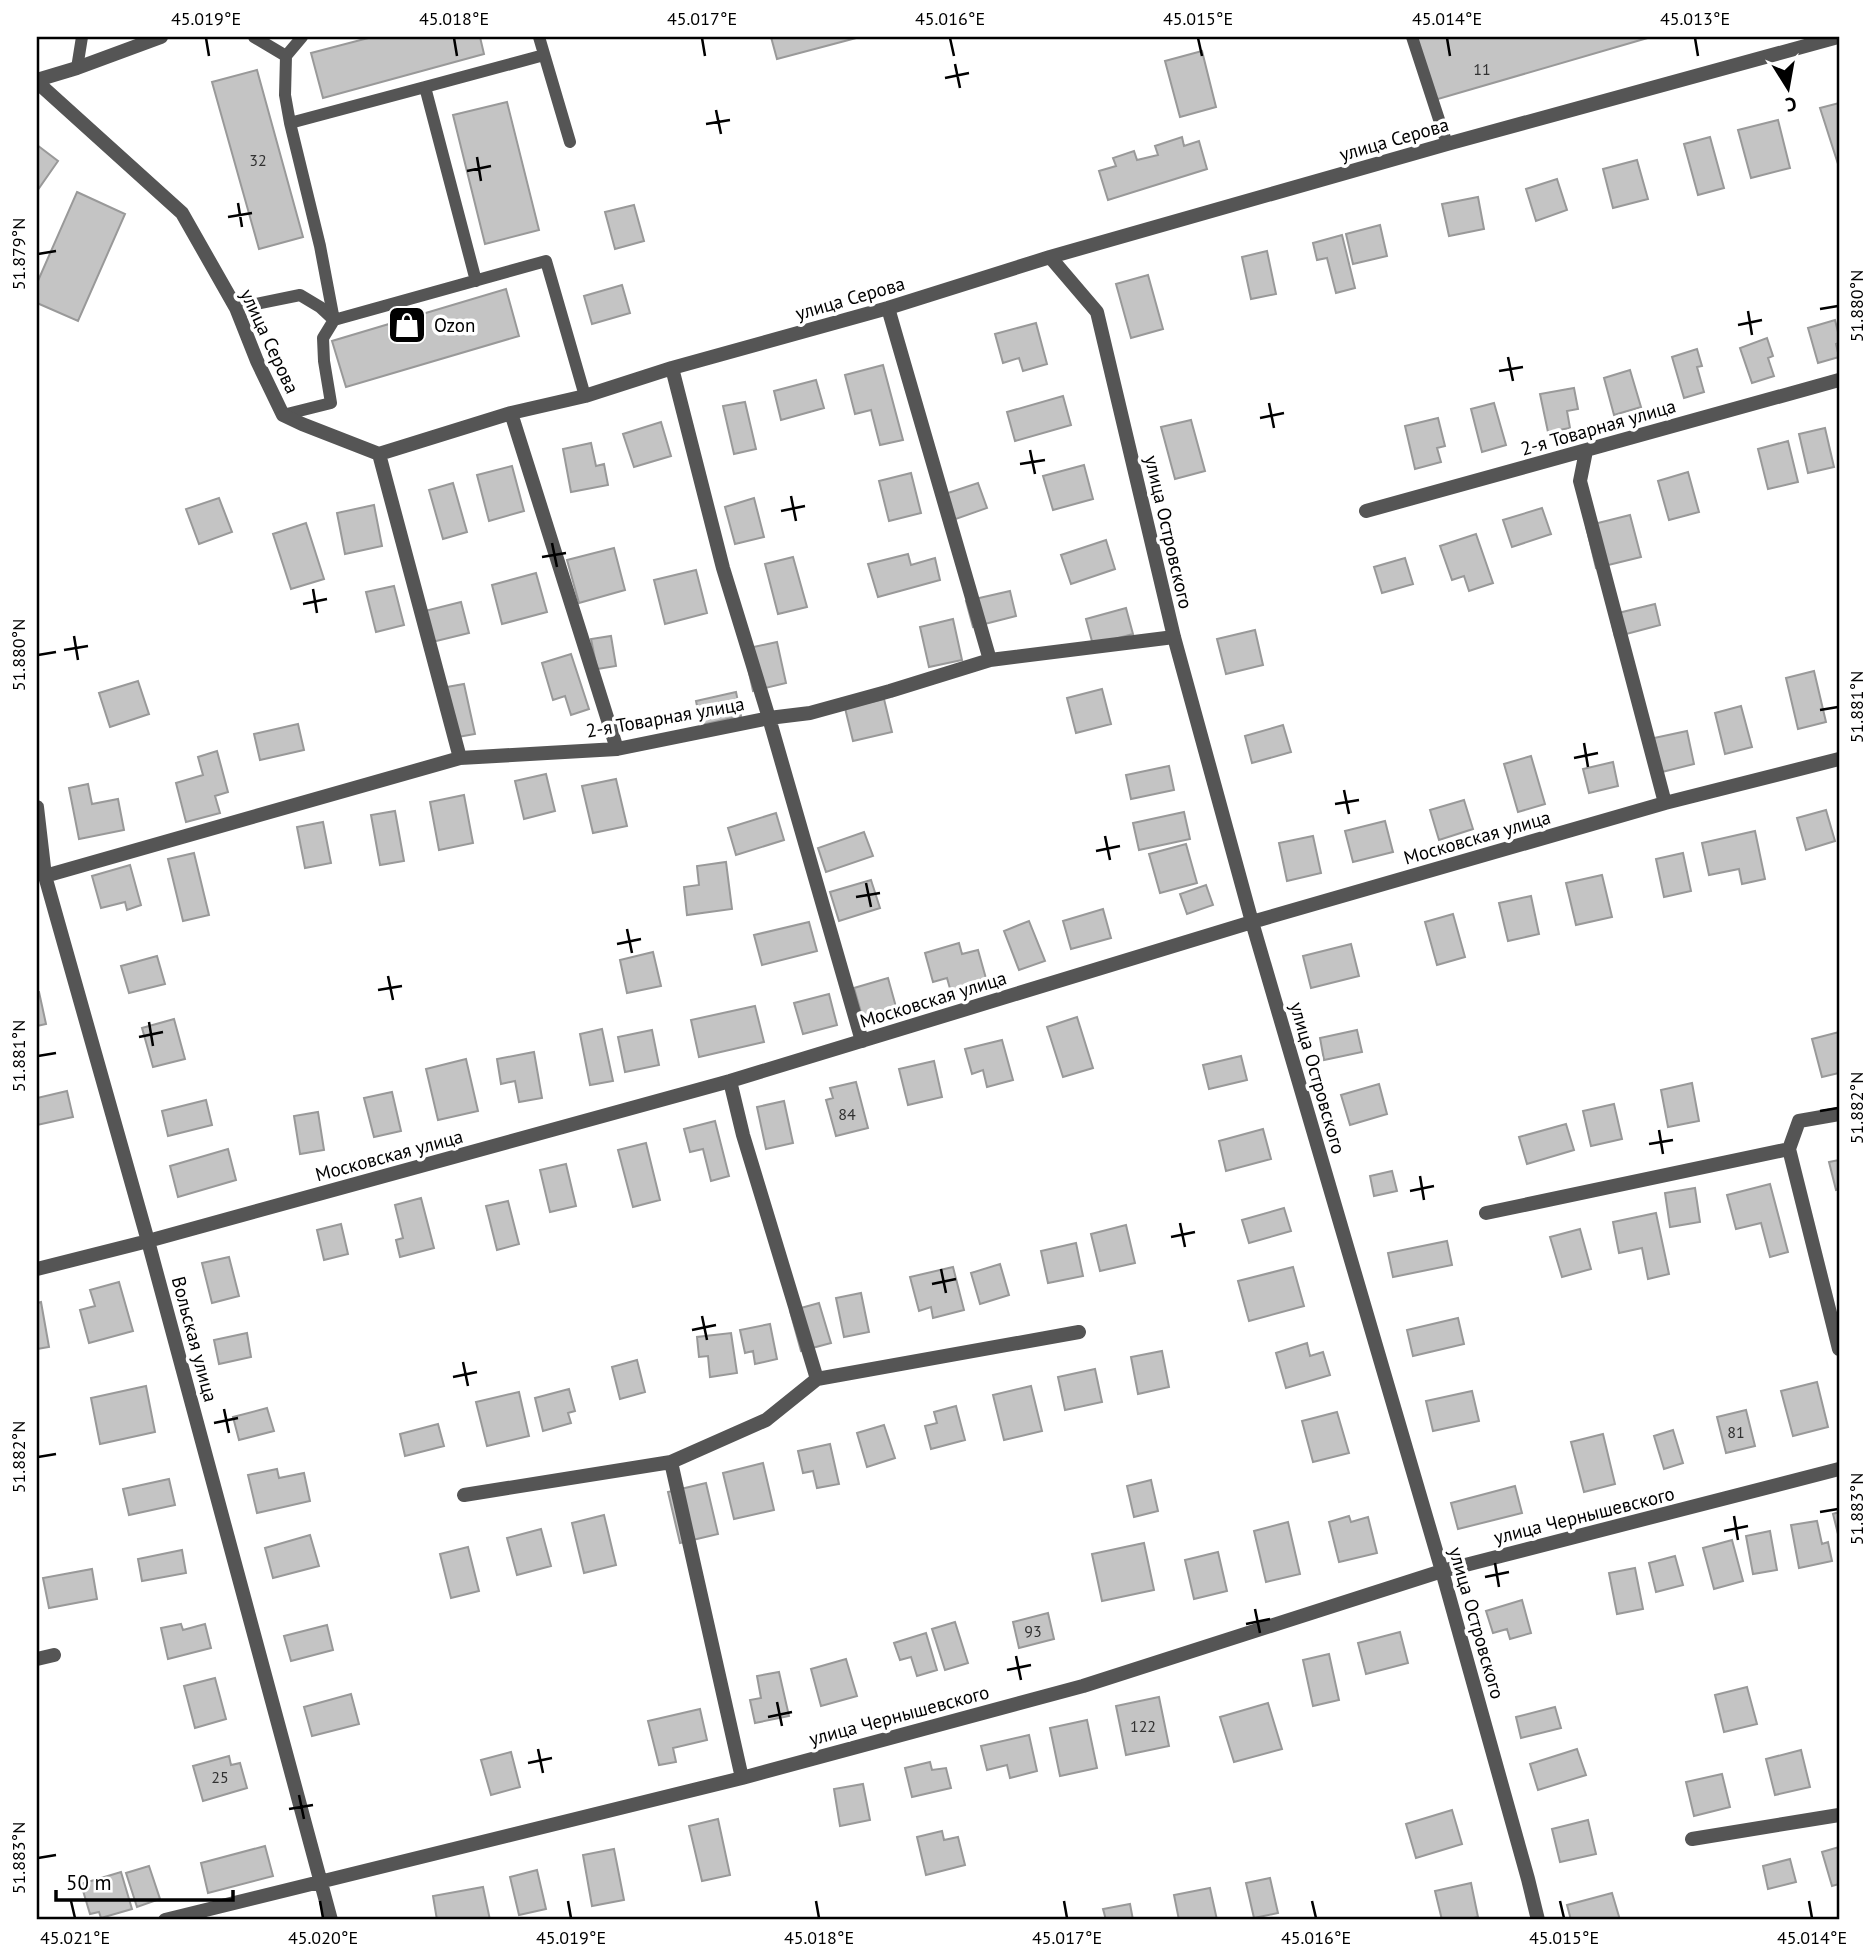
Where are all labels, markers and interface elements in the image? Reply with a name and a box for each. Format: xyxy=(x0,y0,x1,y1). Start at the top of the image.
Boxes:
text: 45.019°E xyxy=(171,7,241,30)
text: 45.018°E xyxy=(419,7,489,30)
text: 45.017°E xyxy=(667,7,737,30)
text: 45.016°E xyxy=(915,7,985,30)
text: 45.015°E xyxy=(1163,7,1233,30)
text: 45.014°E xyxy=(1412,7,1482,30)
text: 45.013°E xyxy=(1660,7,1730,30)
north arrow xyxy=(1754,52,1824,122)
house number: 11 xyxy=(1473,59,1491,79)
text: С xyxy=(1783,92,1799,118)
street label: улица Серова xyxy=(1337,112,1451,166)
house number: 32 xyxy=(249,150,267,170)
text: 51.879°N xyxy=(7,218,30,290)
text: 51.880°N xyxy=(1845,270,1868,342)
street label: улица Серова xyxy=(793,271,907,325)
street label: улица Серова xyxy=(235,285,305,397)
shop icon: Ozon xyxy=(386,304,428,346)
place label: Ozon xyxy=(434,313,475,337)
street label: 2-я Товарная улица xyxy=(1518,393,1678,461)
street label: улица Островского xyxy=(1140,453,1198,611)
text: 51.880°N xyxy=(7,619,30,691)
text: 51.881°N xyxy=(1845,671,1868,743)
street label: 2-я Товарная улица xyxy=(584,691,746,743)
street label: Московская улица xyxy=(1401,805,1553,869)
street label: Московская улица xyxy=(857,965,1009,1033)
street label: улица Островского xyxy=(1285,999,1351,1157)
text: 51.881°N xyxy=(7,1020,30,1092)
text: 51.882°N xyxy=(1845,1072,1868,1144)
house number: 84 xyxy=(838,1104,856,1124)
street label: Московская улица xyxy=(313,1124,465,1186)
street label: Вольская улица xyxy=(167,1274,223,1404)
text: 51.882°N xyxy=(7,1421,30,1493)
house number: 81 xyxy=(1727,1422,1745,1442)
text: 51.883°N xyxy=(1845,1473,1868,1545)
street label: улица Чернышевского xyxy=(1491,1481,1677,1549)
street label: улица Островского xyxy=(1444,1544,1510,1702)
house number: 93 xyxy=(1024,1621,1042,1641)
street label: улица Чернышевского xyxy=(806,1679,992,1751)
house number: 122 xyxy=(1130,1716,1156,1736)
house number: 25 xyxy=(211,1767,229,1787)
text: 51.883°N xyxy=(7,1822,30,1894)
scale bar xyxy=(56,1859,233,1903)
text: 50 m xyxy=(66,1869,112,1896)
text: 45.021°E xyxy=(40,1926,110,1949)
text: 45.020°E xyxy=(288,1926,358,1949)
text: 45.019°E xyxy=(536,1926,606,1949)
text: 45.018°E xyxy=(784,1926,854,1949)
text: 45.017°E xyxy=(1032,1926,1102,1949)
text: 45.016°E xyxy=(1281,1926,1351,1949)
text: 45.015°E xyxy=(1529,1926,1599,1949)
text: 45.014°E xyxy=(1777,1926,1847,1949)

